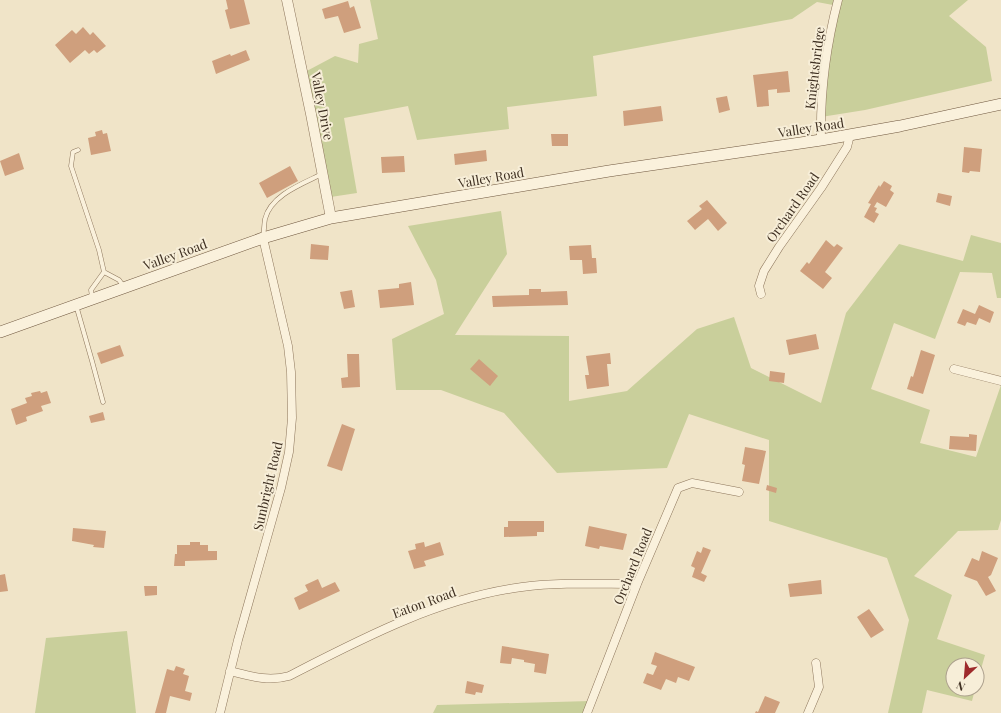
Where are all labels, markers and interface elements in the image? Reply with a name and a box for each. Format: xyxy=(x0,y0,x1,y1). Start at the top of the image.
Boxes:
street label: Knightsbridge xyxy=(801,25,828,110)
street label: Valley Drive xyxy=(308,70,338,142)
street label: Valley Road xyxy=(776,113,846,141)
street label: Valley Road xyxy=(456,163,526,191)
street label: Orchard Road xyxy=(762,168,823,245)
street label: Valley Road xyxy=(140,234,210,274)
street label: Sunbright Road xyxy=(248,439,286,532)
street label: Orchard Road xyxy=(609,525,655,607)
street label: Eaton Road xyxy=(390,582,459,621)
north arrow xyxy=(945,657,985,697)
text: N xyxy=(953,678,967,695)

